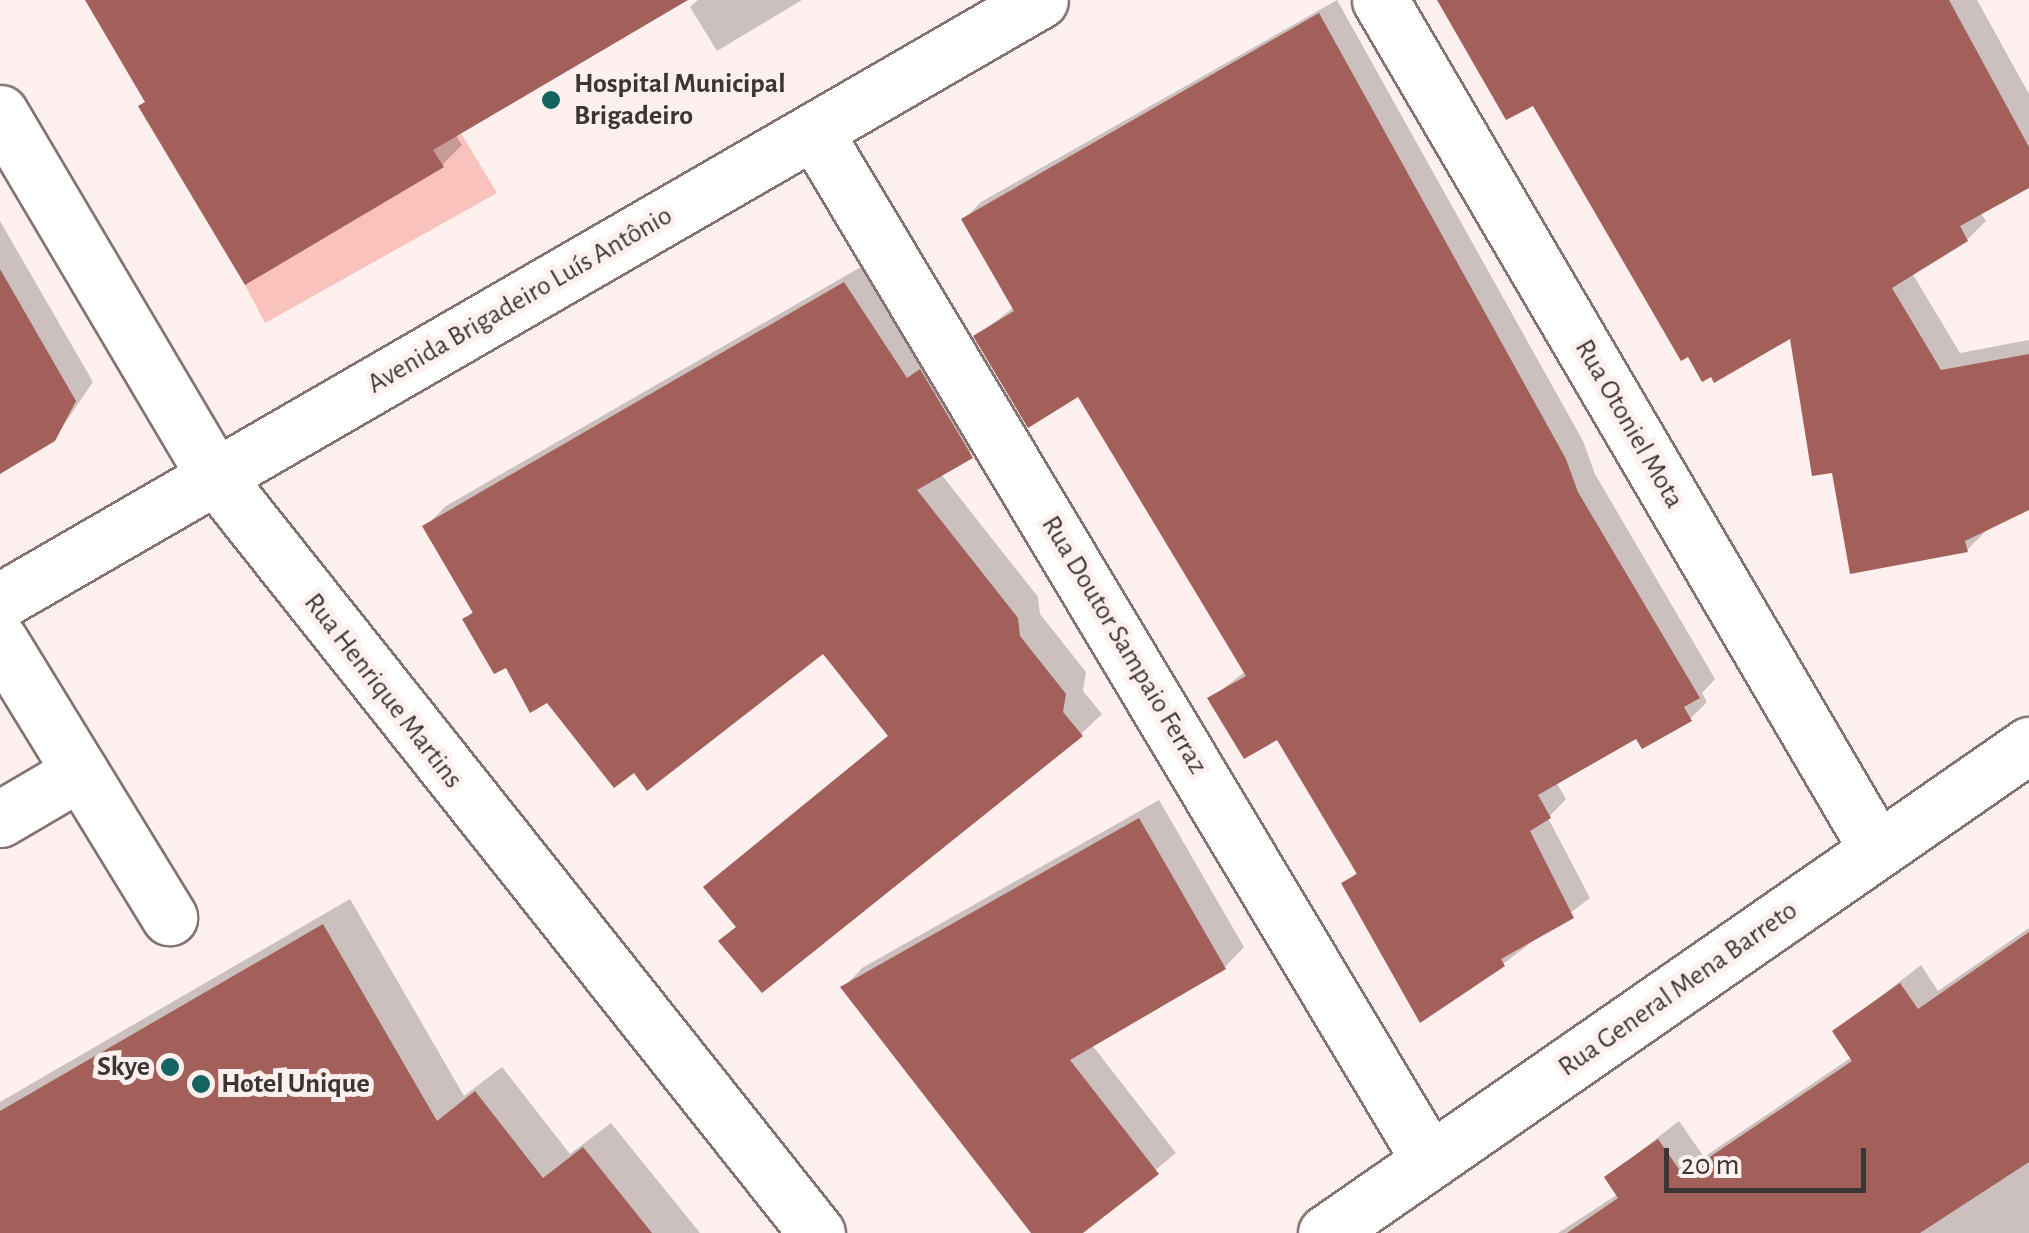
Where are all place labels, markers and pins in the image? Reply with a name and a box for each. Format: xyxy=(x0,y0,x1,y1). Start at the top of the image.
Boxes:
place label: Hospital Municipal Brigadeiro xyxy=(574,67,786,133)
marker: Hospital Municipal Brigadeiro xyxy=(538,87,564,113)
place label: Skye xyxy=(97,1050,150,1084)
marker: Skye xyxy=(159,1056,181,1078)
place label: Hotel Unique xyxy=(221,1067,370,1101)
marker: Hotel Unique xyxy=(190,1073,212,1095)

